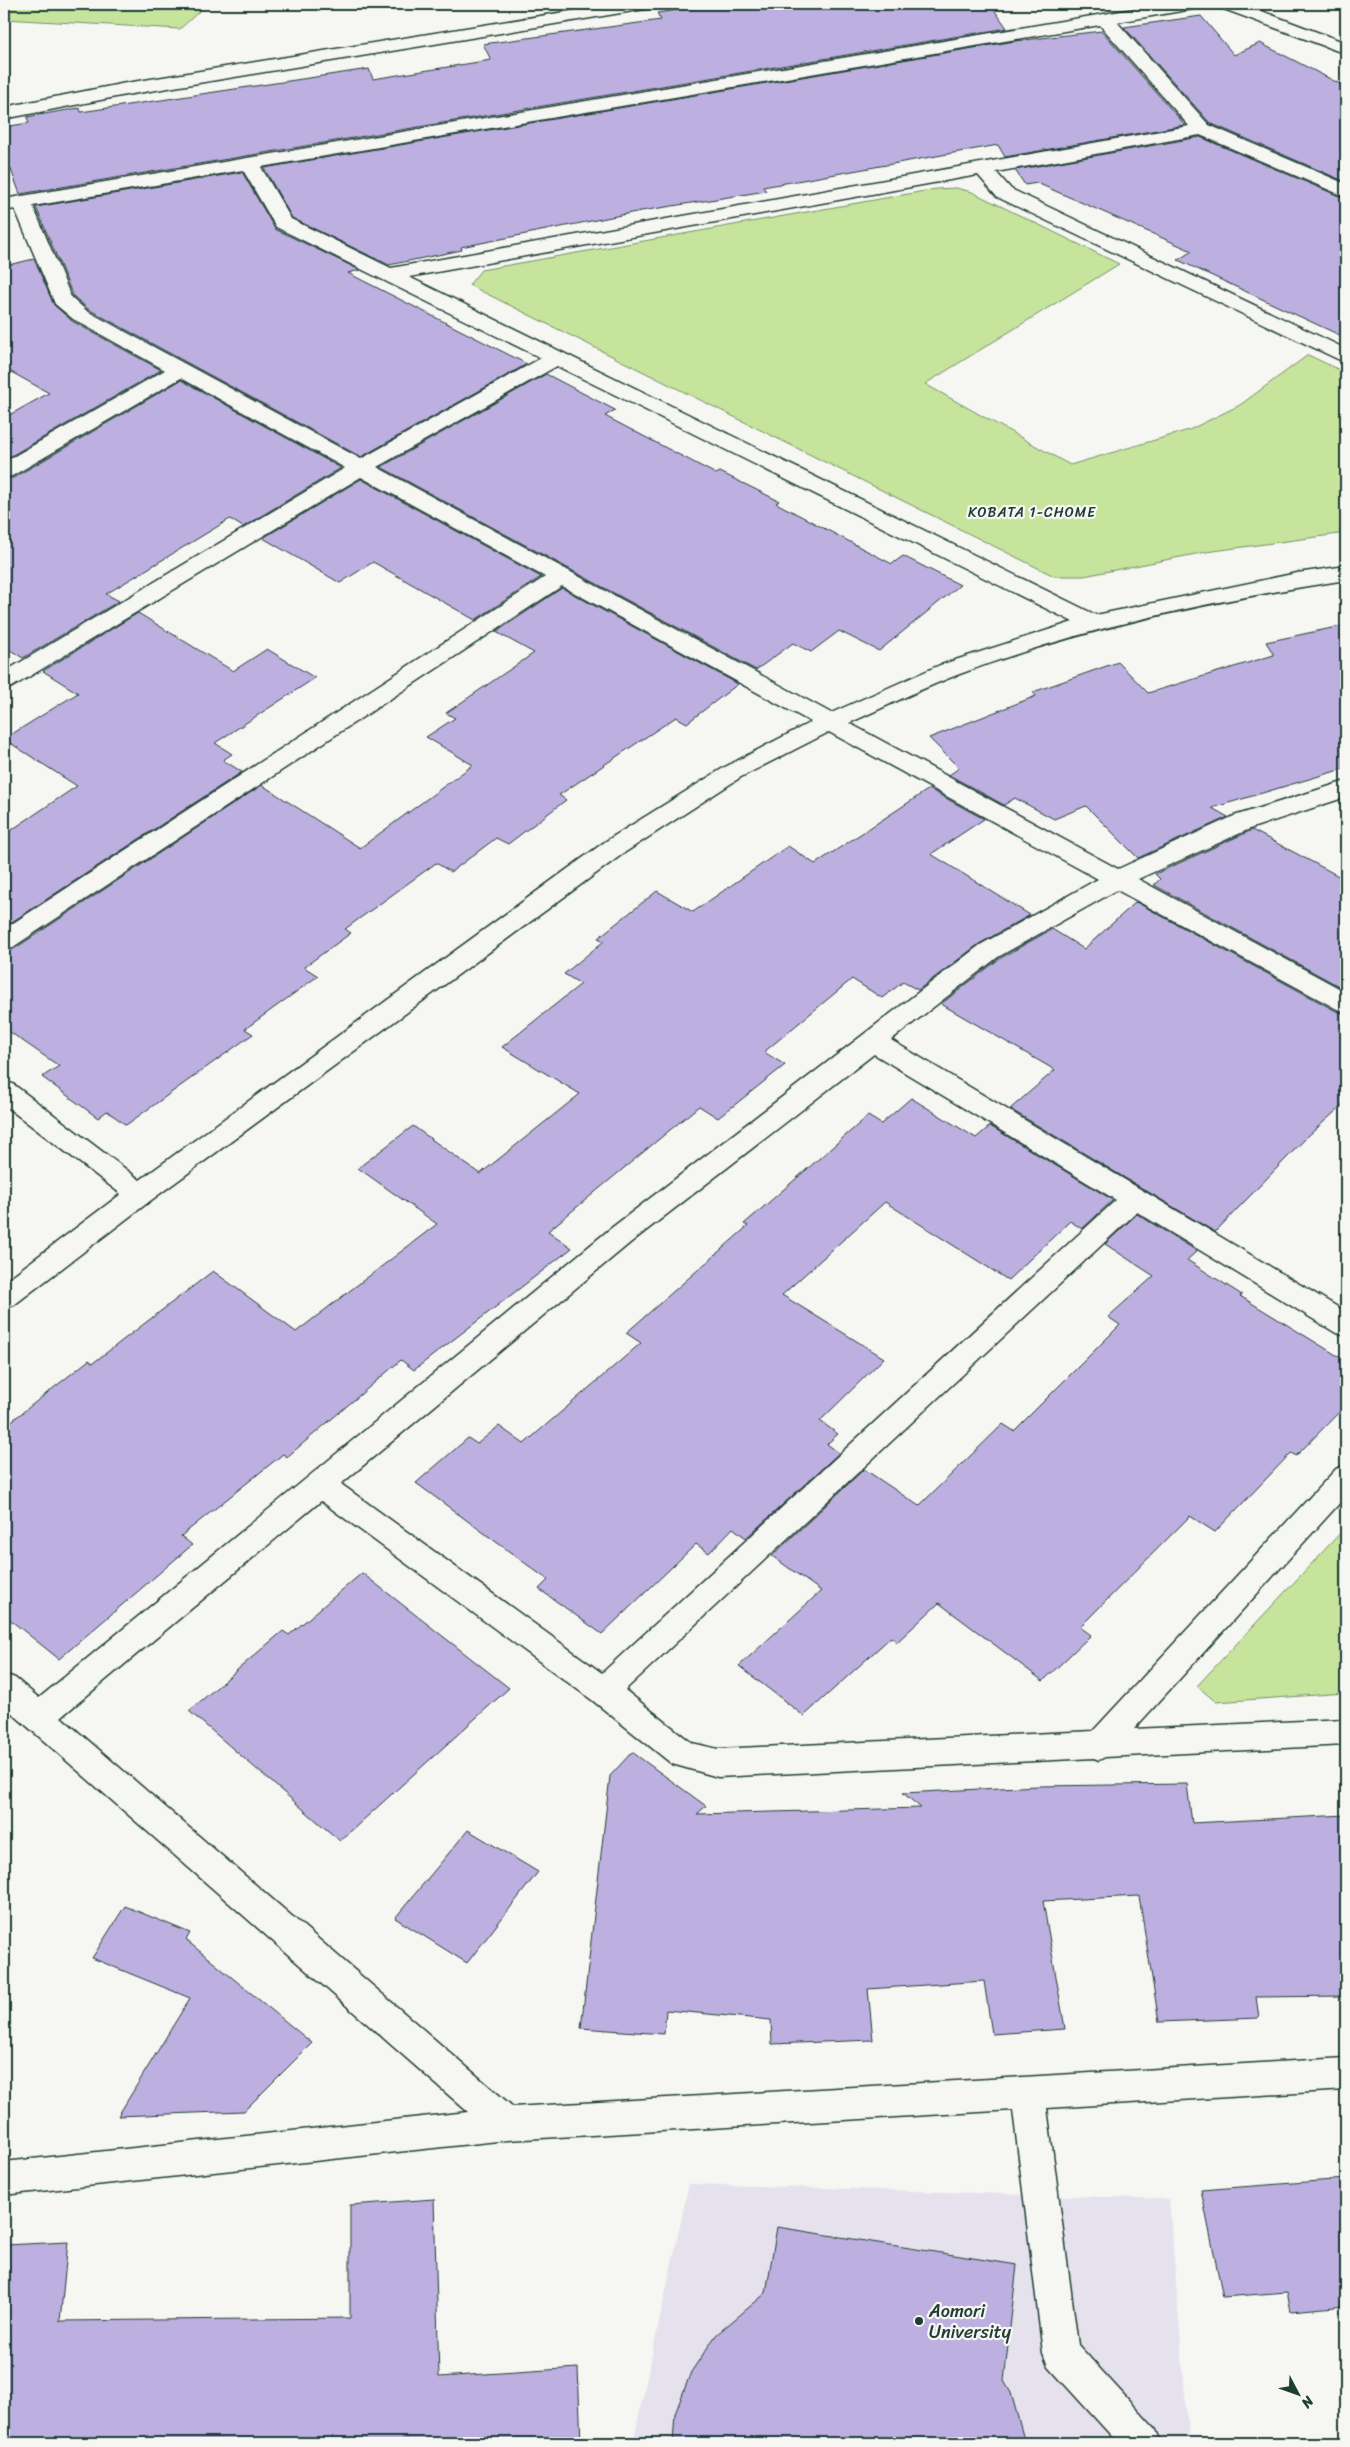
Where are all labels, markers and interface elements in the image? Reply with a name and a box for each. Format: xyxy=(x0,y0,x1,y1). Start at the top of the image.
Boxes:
district label: KOBATA 1-CHOME xyxy=(968,500,1096,525)
place label: Aomori University xyxy=(928,2295,1012,2348)
marker: Aomori University xyxy=(913,2315,925,2327)
north arrow xyxy=(1272,2370,1322,2420)
text: N xyxy=(1295,2390,1321,2414)

